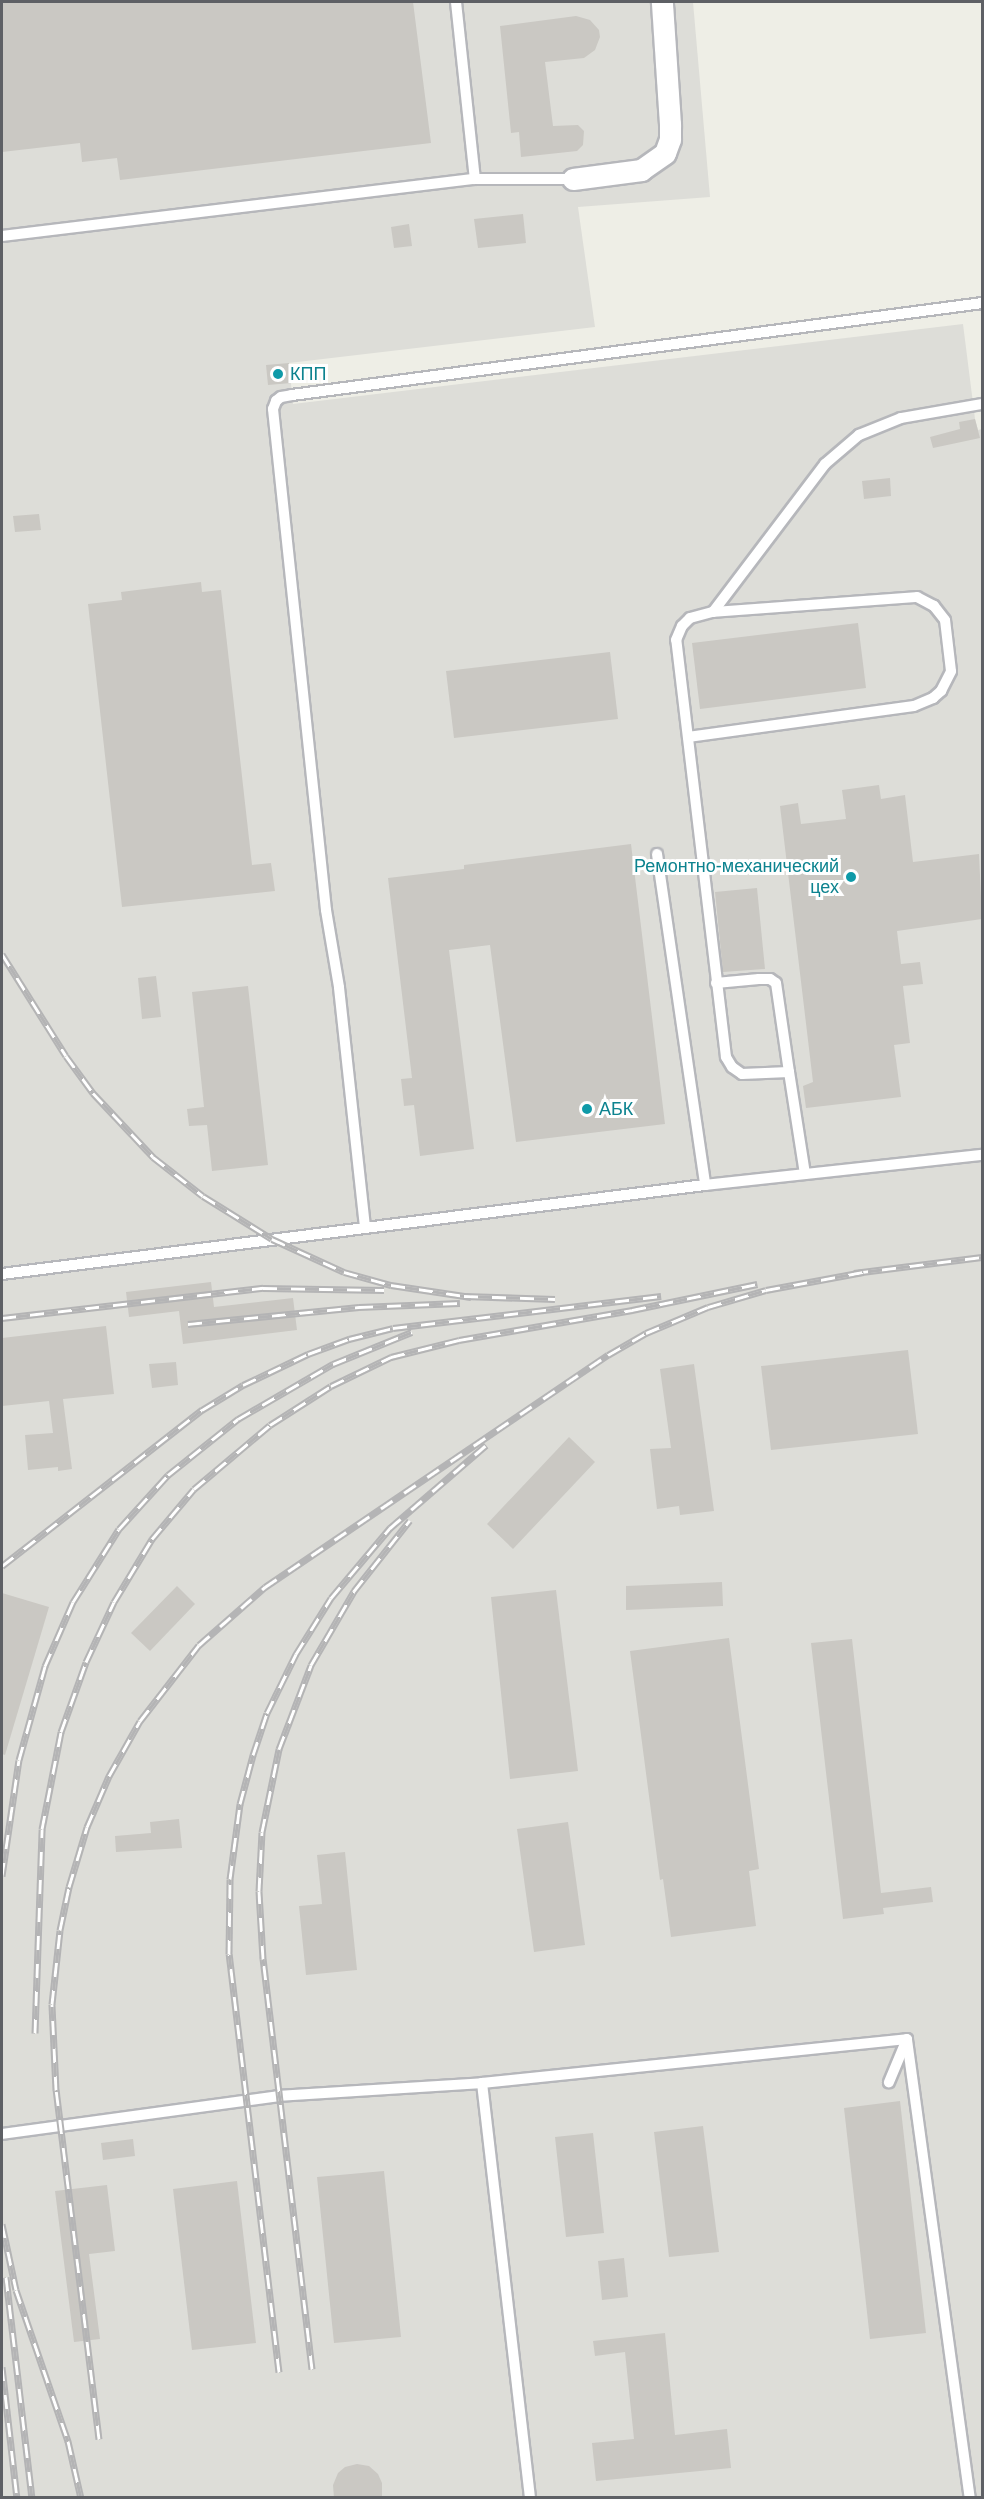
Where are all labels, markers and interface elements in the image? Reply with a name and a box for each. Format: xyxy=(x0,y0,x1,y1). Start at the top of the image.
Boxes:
place label: КПП xyxy=(290,363,326,385)
marker: КПП xyxy=(271,367,285,381)
place label: Ремонтно-механический цех xyxy=(634,856,839,898)
marker: Ремонтно-механический цех xyxy=(844,870,858,884)
place label: АБК xyxy=(599,1098,633,1120)
marker: АБК xyxy=(580,1102,594,1116)

